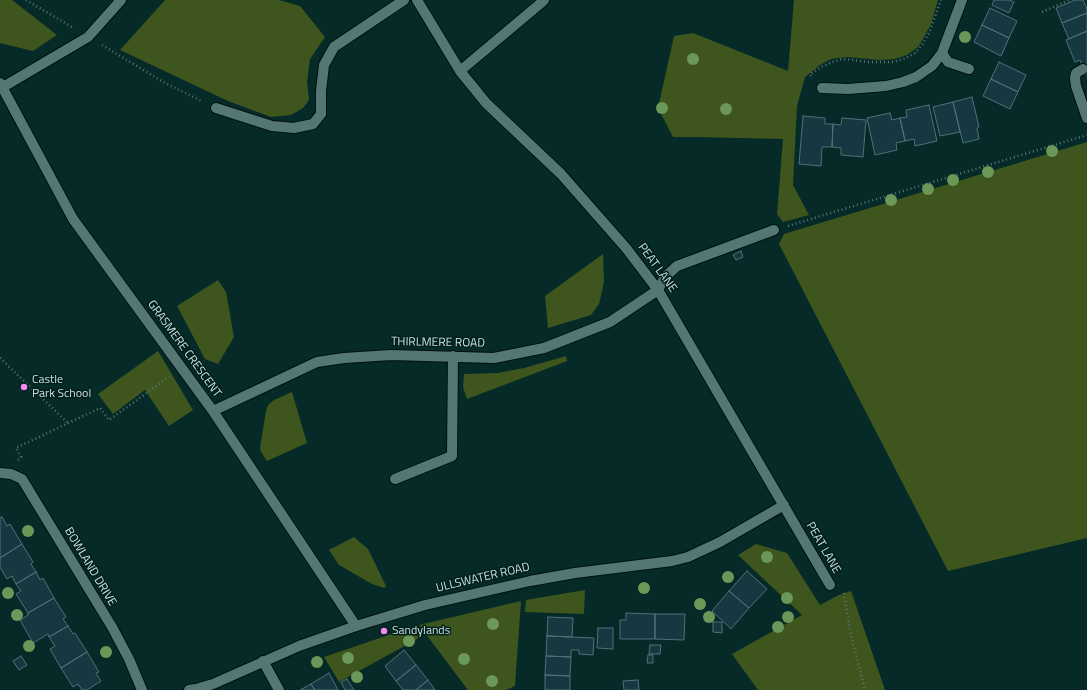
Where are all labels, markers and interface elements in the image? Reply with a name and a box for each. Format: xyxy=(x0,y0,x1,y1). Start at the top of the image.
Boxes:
street label: PEAT LANE xyxy=(634,241,680,295)
street label: GRASMERE CRESCENT xyxy=(144,298,224,400)
street label: THIRLMERE ROAD xyxy=(391,335,485,351)
place label: Castle Park School xyxy=(32,373,91,401)
marker: Castle Park School xyxy=(19,382,29,392)
street label: PEAT LANE xyxy=(803,520,843,576)
street label: BOWLAND DRIVE xyxy=(61,525,119,609)
street label: ULLSWATER ROAD xyxy=(435,560,531,596)
place label: Sandylands xyxy=(392,624,450,638)
marker: Sandylands xyxy=(379,626,389,636)

